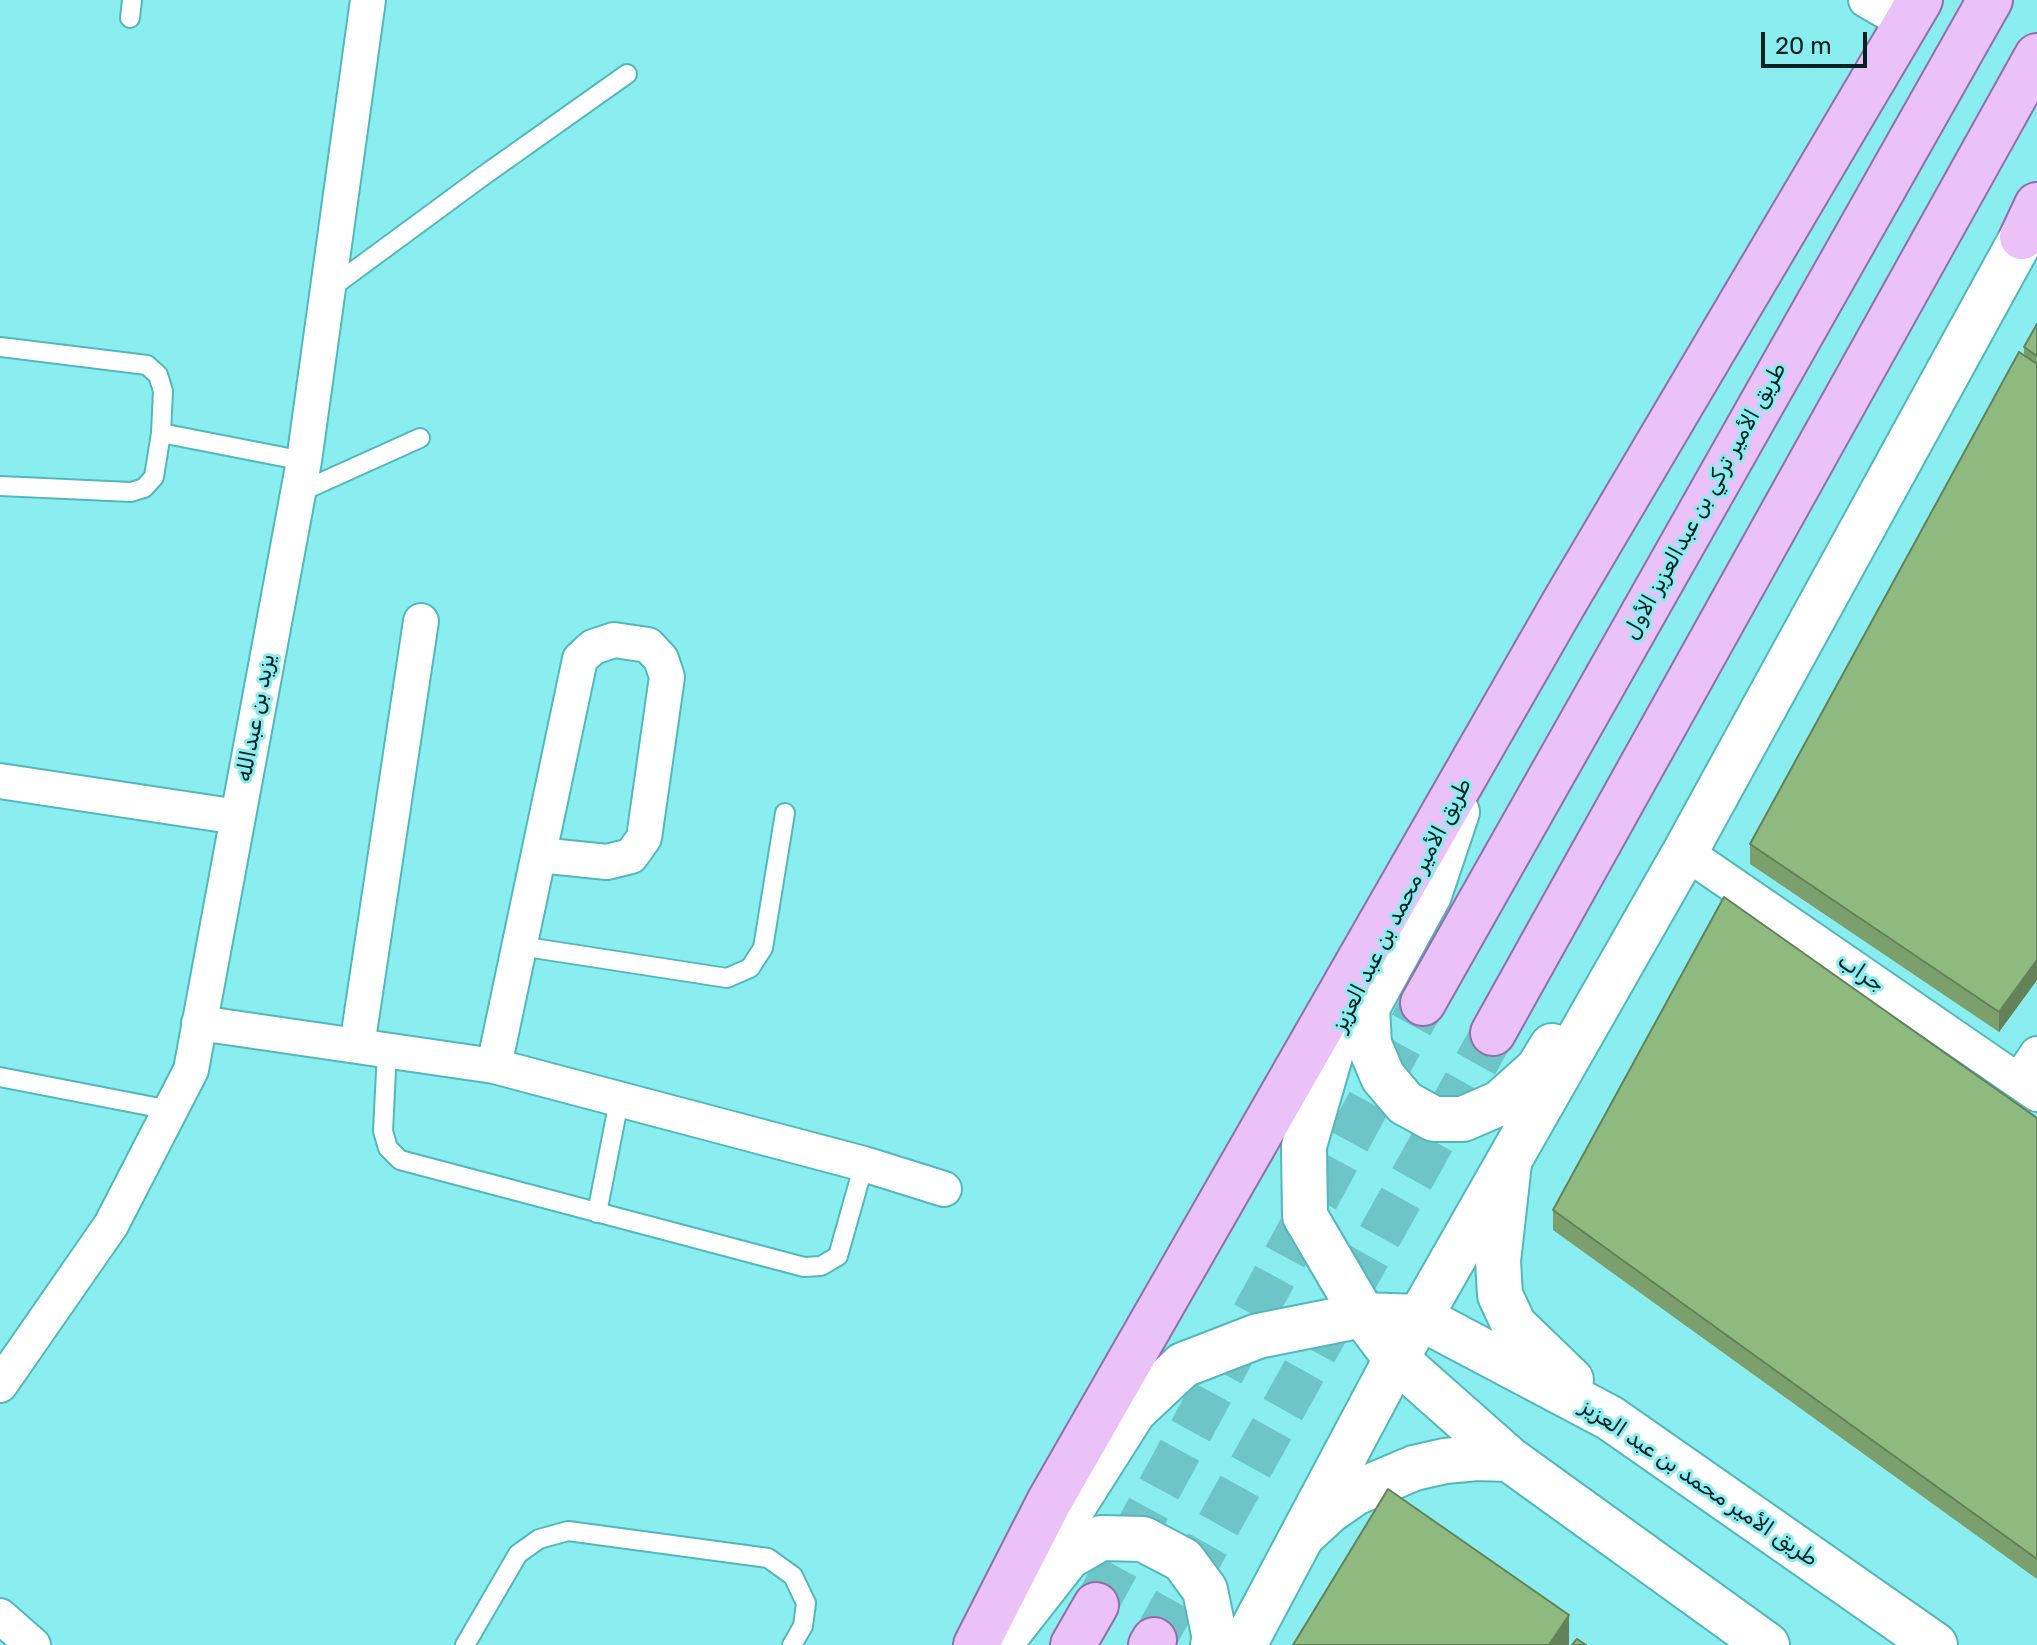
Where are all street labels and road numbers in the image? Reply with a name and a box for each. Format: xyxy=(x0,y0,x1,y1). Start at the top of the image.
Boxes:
street label: طريق الأمير تركي بن عبدالعزيز الأول xyxy=(1618,358,1792,644)
street label: يزيد بن عبدالله xyxy=(231,652,281,784)
street label: طريق الأمير محمد بن عبد العزيز xyxy=(1326,774,1478,1036)
street label: جراب xyxy=(1833,948,1889,998)
street label: طريق الأمير محمد بن عبد العزيز xyxy=(1575,1394,1823,1572)

